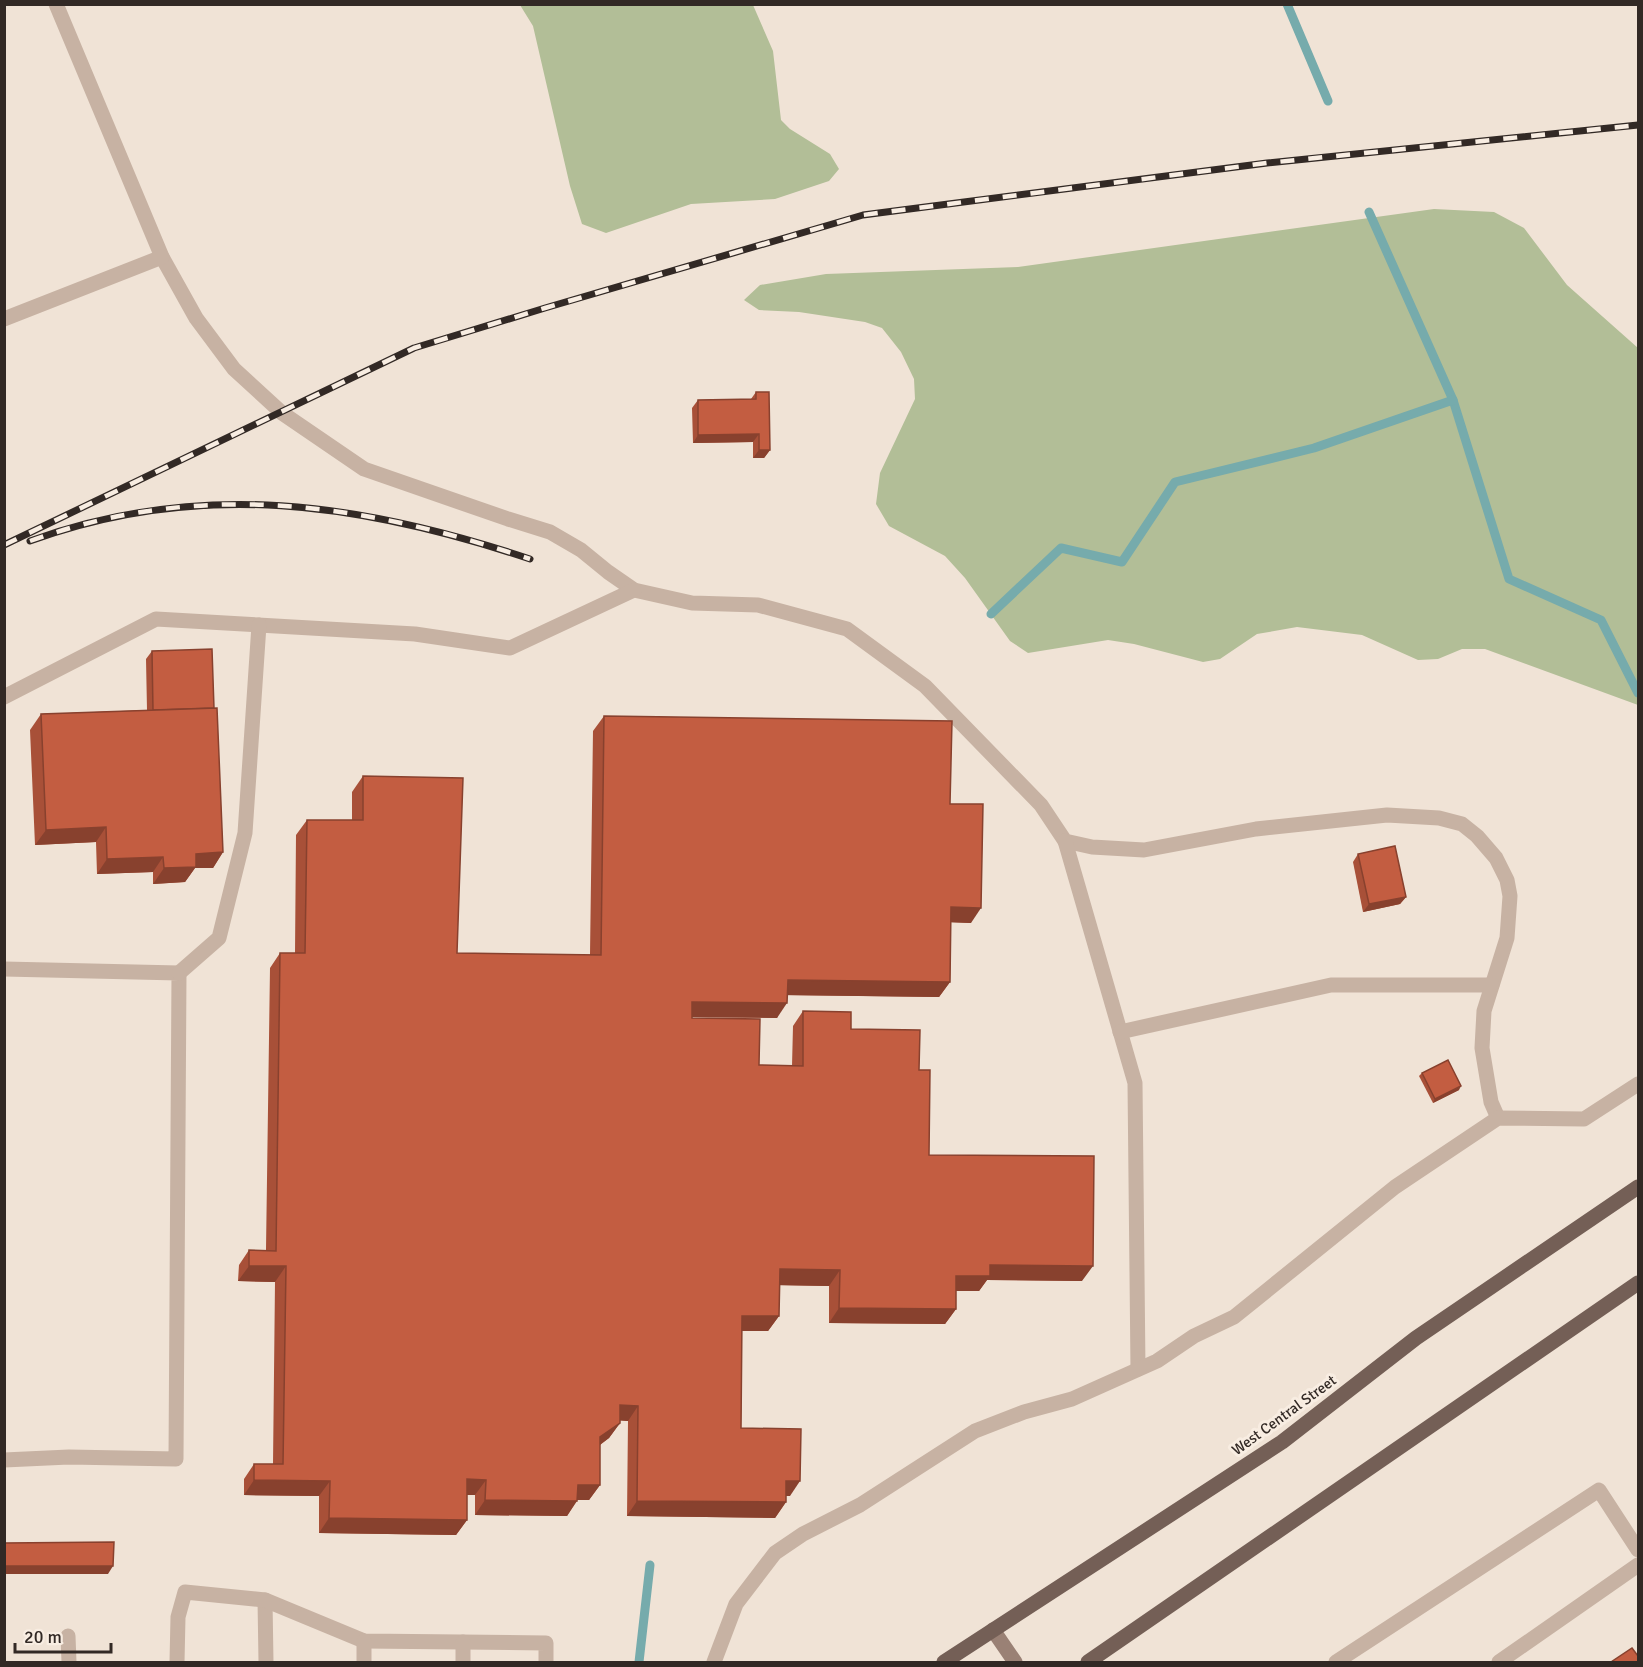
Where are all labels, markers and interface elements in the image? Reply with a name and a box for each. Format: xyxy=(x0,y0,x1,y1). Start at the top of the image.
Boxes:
street label: West Central Street xyxy=(1228,1371,1340,1459)
scale bar xyxy=(15,1616,111,1654)
text: 20 m xyxy=(24,1626,62,1648)

